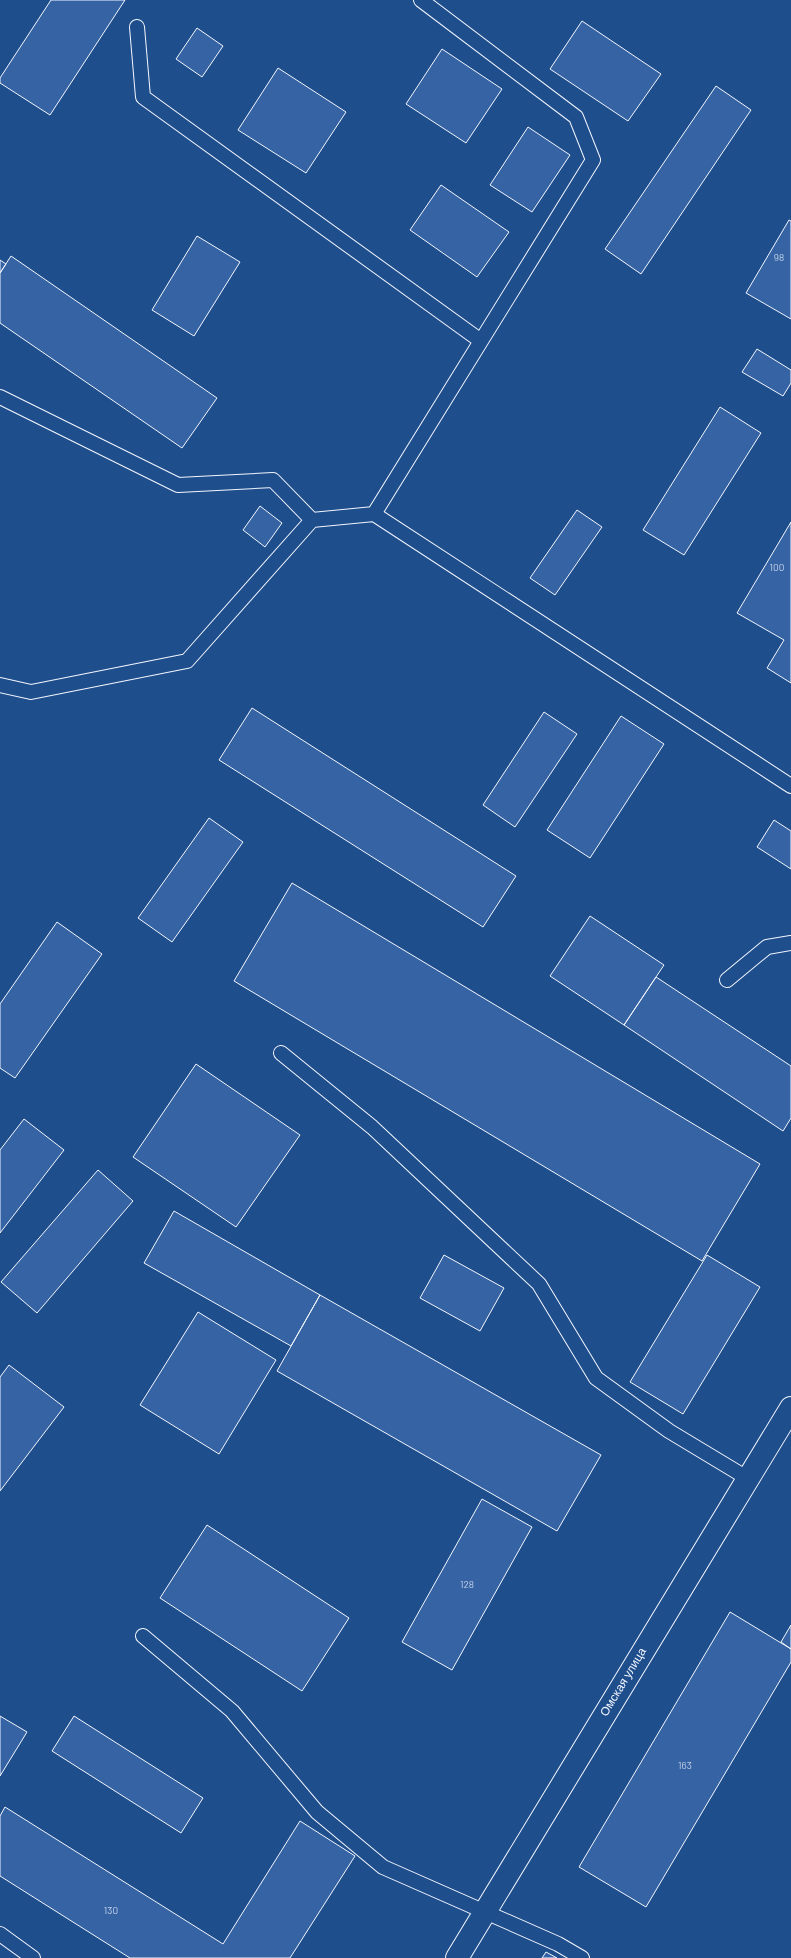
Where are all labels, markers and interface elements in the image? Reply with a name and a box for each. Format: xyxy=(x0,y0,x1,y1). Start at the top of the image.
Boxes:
house number: 98 xyxy=(774,251,784,263)
house number: 100 xyxy=(770,561,784,573)
house number: 128 xyxy=(460,1578,474,1590)
street label: Омская улица xyxy=(596,1644,649,1719)
house number: 163 xyxy=(678,1759,692,1771)
house number: 130 xyxy=(104,1904,118,1916)

